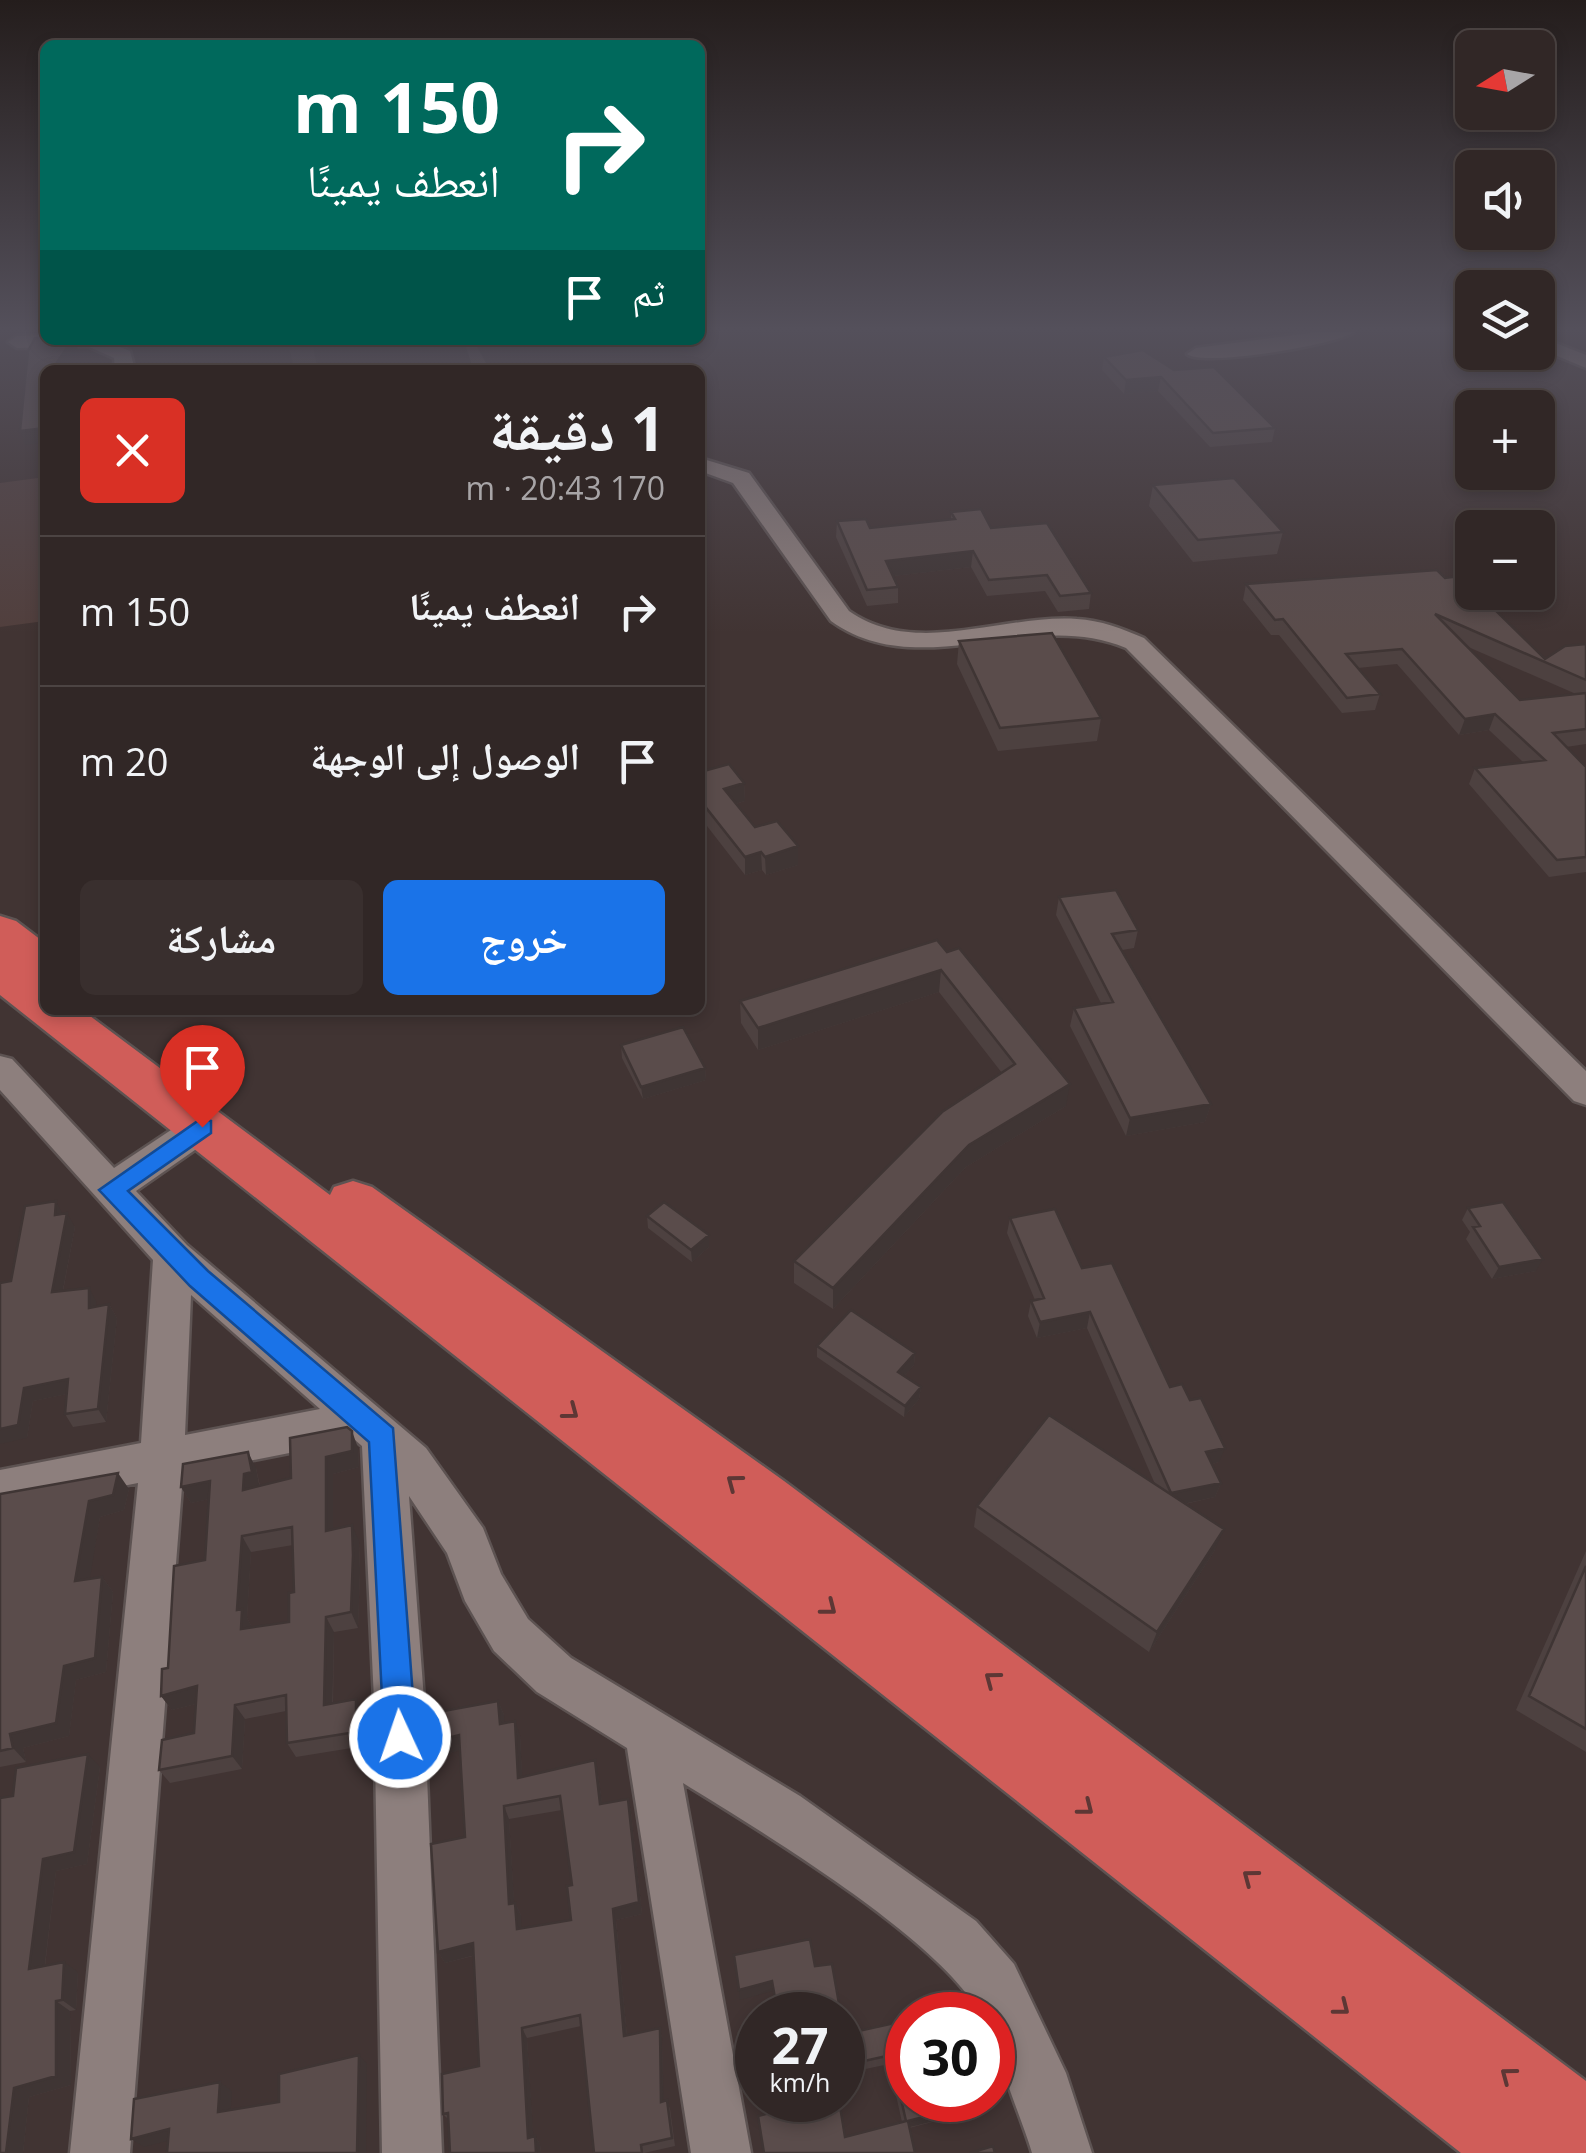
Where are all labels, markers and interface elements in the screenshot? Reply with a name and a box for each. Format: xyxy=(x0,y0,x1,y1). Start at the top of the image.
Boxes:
north arrow xyxy=(1455,30,1555,130)
map controls xyxy=(1455,30,1555,610)
text: 150 m xyxy=(293,58,500,154)
icon: right xyxy=(535,80,665,210)
text: انعطف يمينًا xyxy=(307,149,500,210)
button: sound xyxy=(1455,150,1555,250)
text: ثم xyxy=(632,265,665,317)
icon: arrive xyxy=(557,270,612,325)
button: layers xyxy=(1455,270,1555,370)
text: 1 دقيقة xyxy=(489,387,665,469)
button: + xyxy=(1455,390,1555,490)
button: close xyxy=(80,398,185,503)
text: 170 m · 20:43 xyxy=(466,466,665,509)
button: − xyxy=(1455,510,1555,610)
text: انعطف يمينًا xyxy=(409,579,580,631)
icon: right xyxy=(610,584,665,639)
text: 150 m xyxy=(80,585,190,637)
text: الوصول إلى الوجهة xyxy=(310,729,580,781)
icon: arrive xyxy=(610,734,665,789)
text: 20 m xyxy=(80,735,169,787)
button: مشاركة xyxy=(80,880,363,995)
button: خروج xyxy=(383,880,665,995)
pin xyxy=(160,1025,245,1128)
icon: arrive xyxy=(175,1040,230,1095)
one-way arrow xyxy=(560,1400,578,1417)
one-way arrow xyxy=(727,1476,745,1494)
one-way arrow xyxy=(818,1597,836,1614)
one-way arrow xyxy=(985,1674,1003,1691)
position arrow xyxy=(348,1685,452,1789)
one-way arrow xyxy=(1074,1796,1092,1814)
one-way arrow xyxy=(1243,1871,1261,1889)
speed limit sign: 30 xyxy=(885,1992,1015,2122)
one-way arrow xyxy=(1331,1996,1349,2014)
text: 27 xyxy=(771,2011,829,2079)
text: km/h xyxy=(770,2065,830,2099)
one-way arrow xyxy=(1501,2069,1519,2086)

